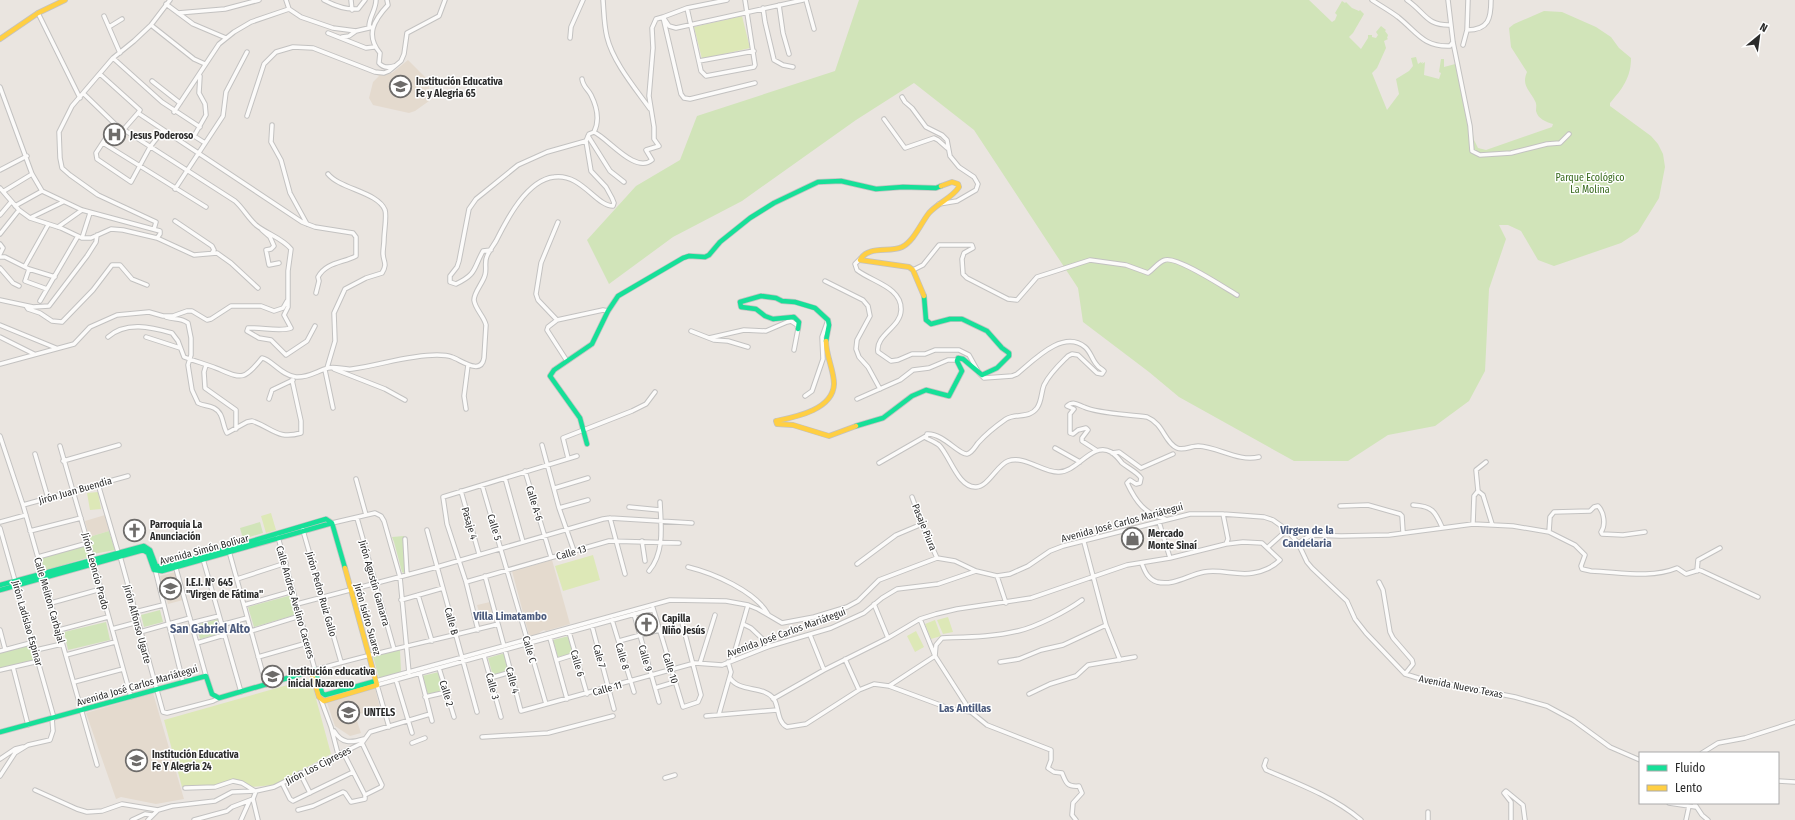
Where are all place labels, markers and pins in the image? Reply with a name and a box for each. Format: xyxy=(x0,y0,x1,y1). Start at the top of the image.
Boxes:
school or university icon: Institución Educativa Fe y Alegria 65 xyxy=(387,74,413,100)
place label: Institución Educativa Fe y Alegria 65 xyxy=(416,75,503,100)
hospital icon: Jesus Poderoso xyxy=(102,122,128,148)
place label: Jesus Poderoso xyxy=(129,130,194,142)
church icon: Parroquia La Anunciación xyxy=(121,517,147,543)
place label: Parroquia La Anunciación xyxy=(149,519,202,543)
shop icon: Mercado Monte Sinaí xyxy=(1120,526,1146,552)
place label: Mercado Monte Sinaí xyxy=(1148,528,1197,552)
school or university icon: I.E.I. N° 645 "Virgen de Fátima" xyxy=(158,575,184,601)
place label: I.E.I. N° 645 "Virgen de Fátima" xyxy=(186,577,263,601)
church icon: Capilla Niño Jesús xyxy=(634,611,660,637)
place label: Capilla Niño Jesús xyxy=(662,613,706,637)
school or university icon: Institución educativa inicial Nazareno xyxy=(260,664,286,690)
place label: Institución educativa inicial Nazareno xyxy=(288,665,375,690)
school or university icon: UNTELS xyxy=(336,699,362,725)
place label: UNTELS xyxy=(364,707,395,719)
school or university icon: Institución Educativa Fe Y Alegria 24 xyxy=(124,747,150,773)
place label: Institución Educativa Fe Y Alegria 24 xyxy=(152,748,239,773)

